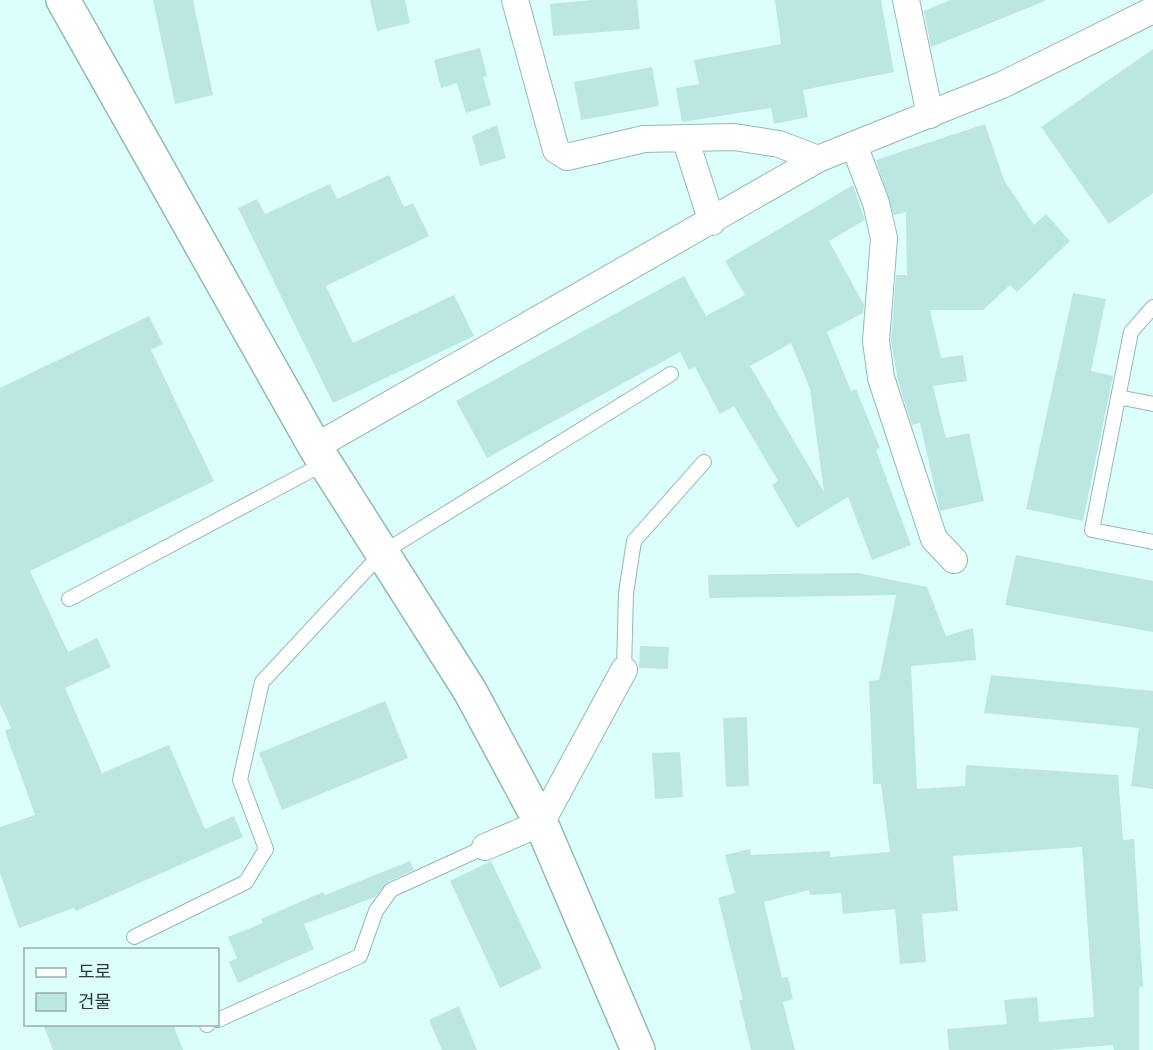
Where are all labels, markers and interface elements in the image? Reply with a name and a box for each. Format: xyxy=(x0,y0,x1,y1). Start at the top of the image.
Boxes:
legend xyxy=(24,948,219,1026)
text: 도로 xyxy=(78,961,111,982)
text: 건물 xyxy=(78,991,111,1012)

